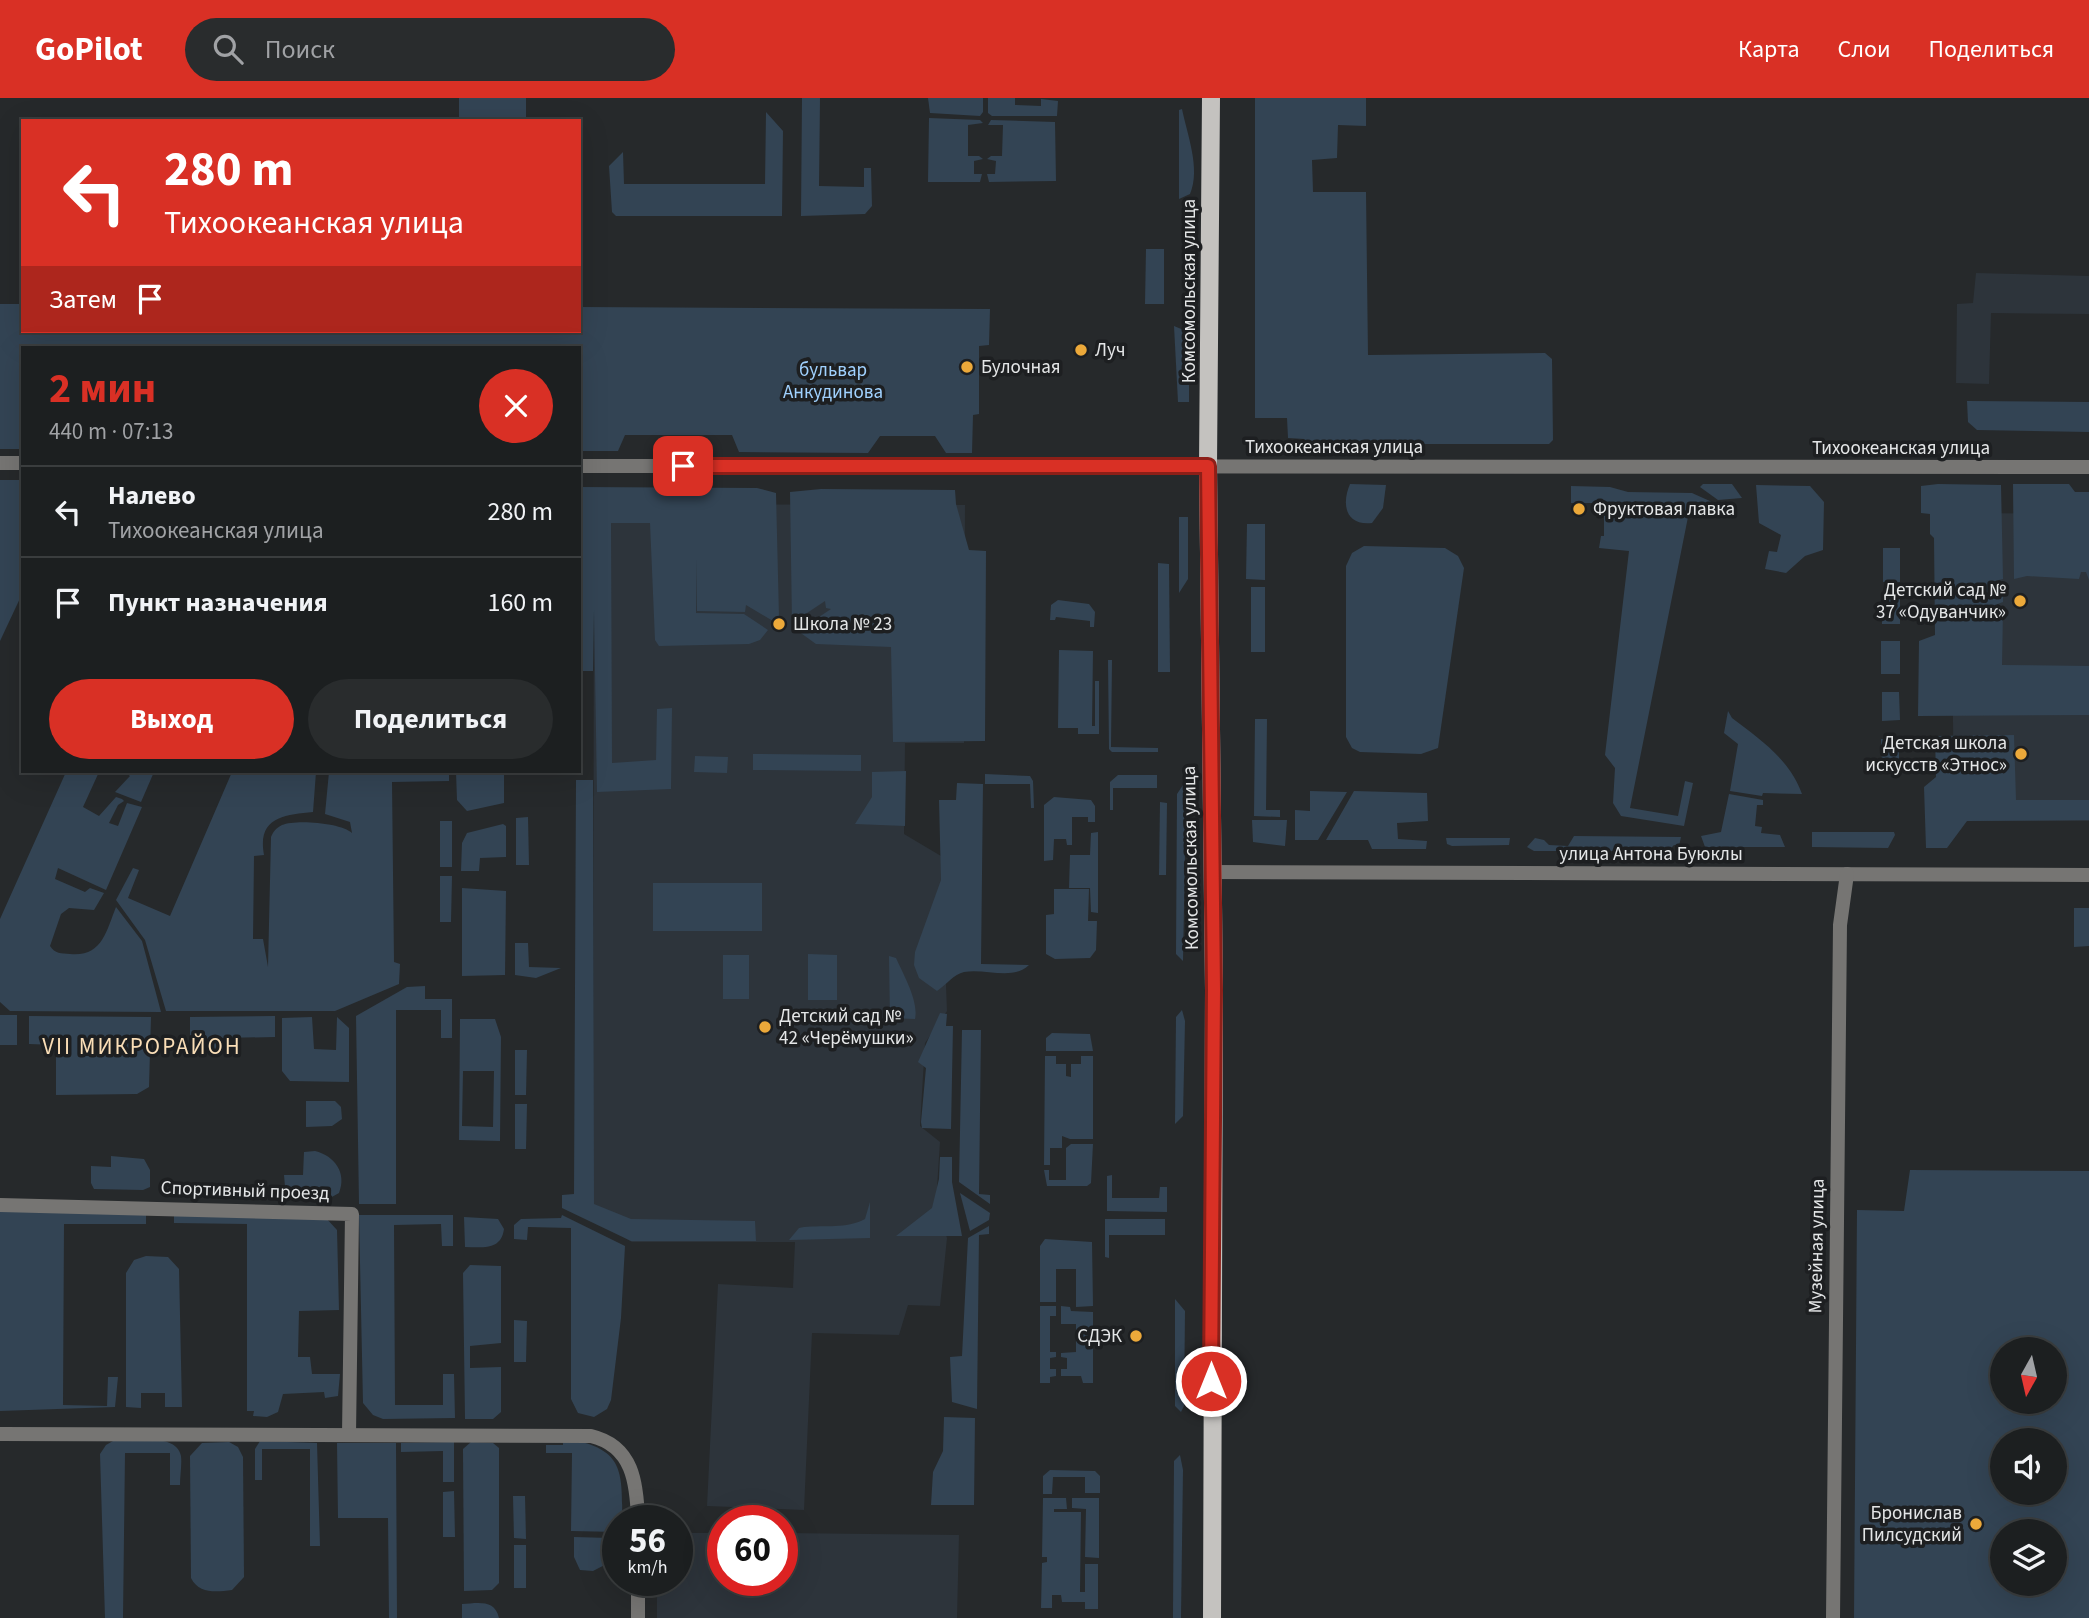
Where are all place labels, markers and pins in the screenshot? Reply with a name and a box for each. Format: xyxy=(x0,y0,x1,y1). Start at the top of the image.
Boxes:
place label: Луч xyxy=(1095,337,1126,364)
marker: Луч xyxy=(1073,342,1089,358)
place label: Булочная xyxy=(981,354,1061,381)
marker: Булочная xyxy=(959,359,975,375)
pin xyxy=(653,436,713,496)
place label: Фруктовая лавка xyxy=(1593,496,1735,523)
marker: Фруктовая лавка xyxy=(1571,501,1587,517)
place label: Детский сад № 37 «Одуванчик» xyxy=(1876,577,2006,626)
marker: Детский сад № 37 «Одуванчик» xyxy=(2012,593,2028,609)
place label: Школа № 23 xyxy=(793,611,892,638)
marker: Школа № 23 xyxy=(771,616,787,632)
place label: Детская школа искусств «Этнос» xyxy=(1865,730,2007,779)
marker: Детская школа искусств «Этнос» xyxy=(2013,746,2029,762)
place label: Детский сад № 42 «Черёмушки» xyxy=(779,1003,914,1052)
marker: Детский сад № 42 «Черёмушки» xyxy=(757,1019,773,1035)
place label: СДЭК xyxy=(1077,1323,1122,1350)
marker: СДЭК xyxy=(1128,1328,1144,1344)
place label: Бронислав Пилсудский xyxy=(1862,1500,1962,1549)
marker: Бронислав Пилсудский xyxy=(1968,1516,1984,1532)

